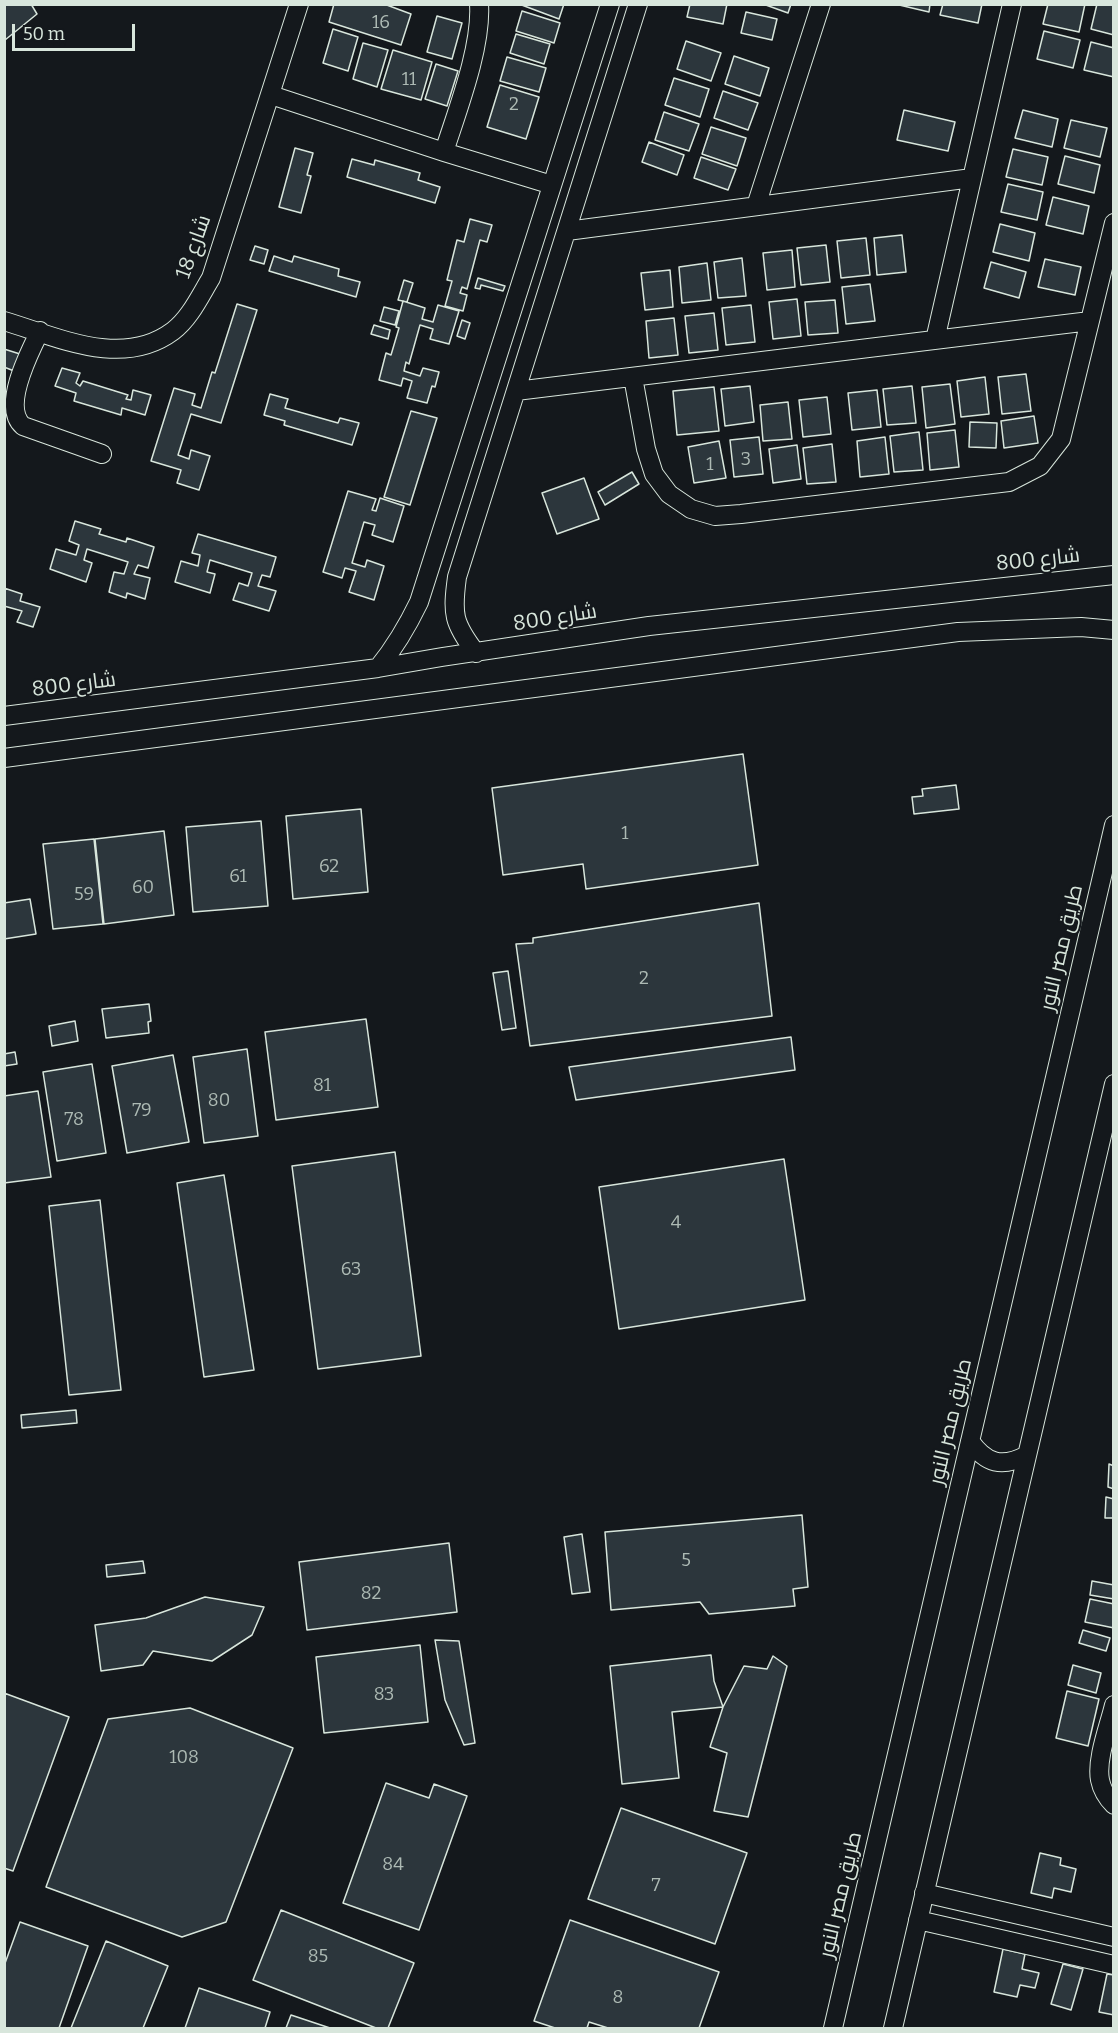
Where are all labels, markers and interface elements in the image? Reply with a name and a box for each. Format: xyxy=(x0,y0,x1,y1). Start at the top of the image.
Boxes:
scale bar xyxy=(15,12,138,50)
house number: 16 xyxy=(372,12,390,34)
text: 50 m xyxy=(23,23,65,45)
house number: 11 xyxy=(402,69,416,91)
house number: 2 xyxy=(509,94,519,116)
street label: شارع 18 xyxy=(171,212,217,282)
house number: 3 xyxy=(741,449,751,471)
house number: 1 xyxy=(706,454,714,476)
street label: شارع 800 xyxy=(995,543,1081,577)
street label: شارع 800 xyxy=(511,599,599,637)
street label: شارع 800 xyxy=(31,667,117,703)
house number: 1 xyxy=(621,823,629,845)
house number: 62 xyxy=(319,856,339,878)
house number: 61 xyxy=(229,866,247,888)
house number: 60 xyxy=(132,877,154,899)
street label: طريق مصر النور xyxy=(1035,883,1089,1013)
house number: 59 xyxy=(74,884,94,906)
house number: 2 xyxy=(639,968,649,990)
house number: 81 xyxy=(313,1075,331,1097)
house number: 80 xyxy=(208,1090,230,1112)
house number: 79 xyxy=(132,1100,152,1122)
house number: 78 xyxy=(64,1109,84,1131)
house number: 4 xyxy=(671,1212,681,1234)
house number: 63 xyxy=(341,1259,361,1281)
street label: طريق مصر النور xyxy=(924,1357,978,1487)
house number: 5 xyxy=(681,1550,691,1572)
house number: 82 xyxy=(361,1583,381,1605)
house number: 83 xyxy=(374,1684,394,1706)
house number: 108 xyxy=(169,1747,199,1769)
street label: طريق مصر النور xyxy=(814,1830,868,1960)
house number: 84 xyxy=(382,1854,404,1876)
house number: 7 xyxy=(651,1875,661,1897)
house number: 85 xyxy=(308,1946,328,1968)
house number: 8 xyxy=(613,1987,623,2009)

